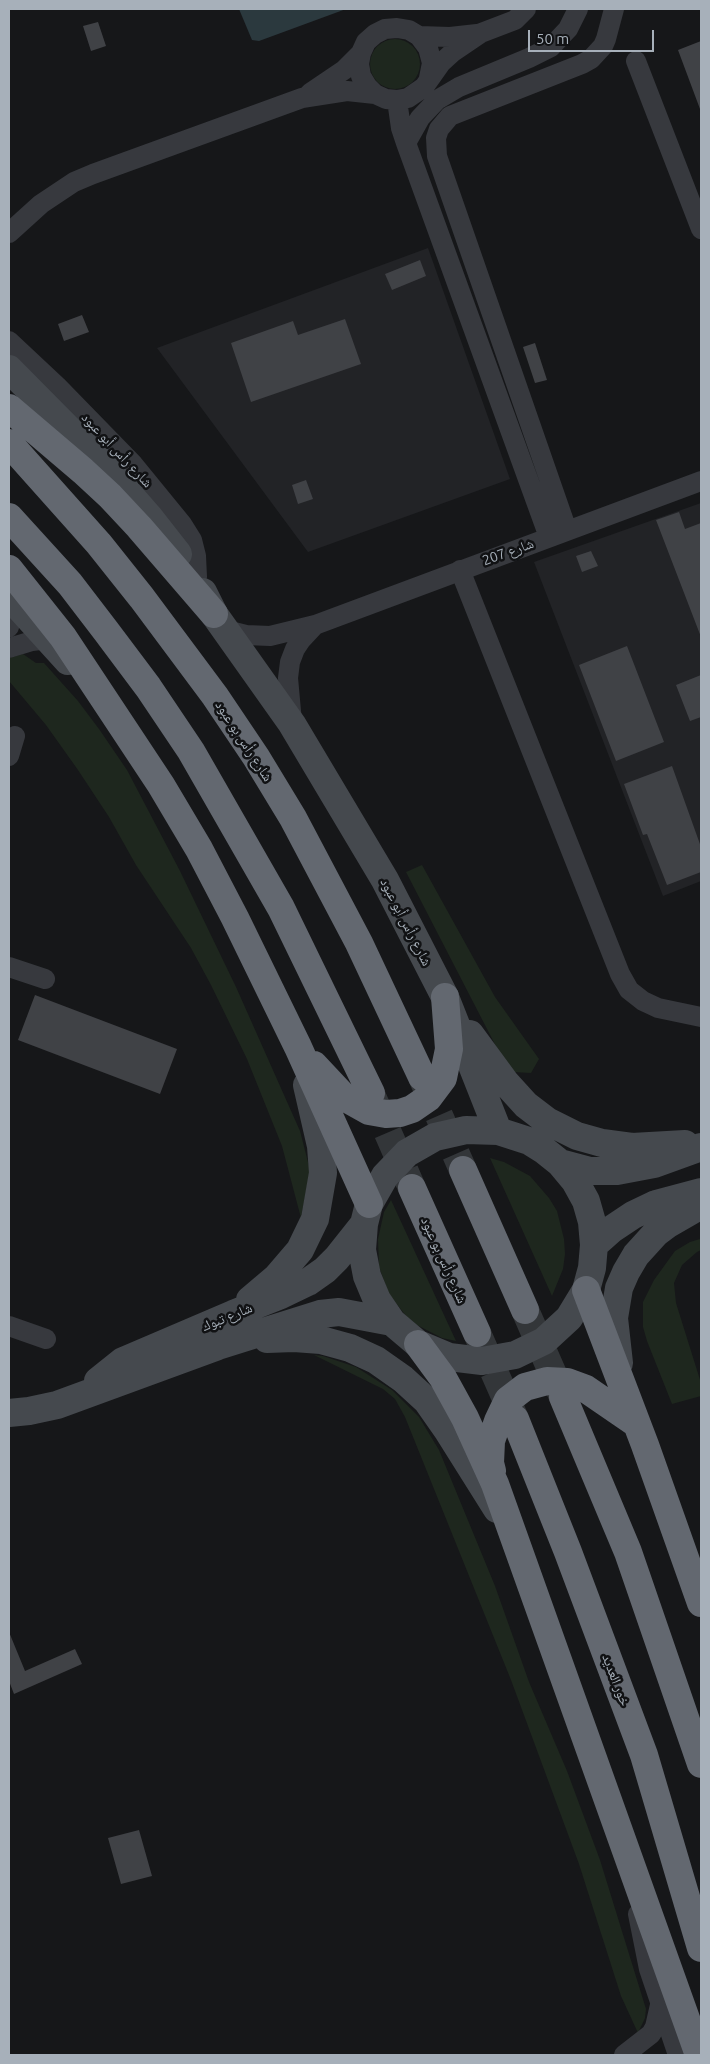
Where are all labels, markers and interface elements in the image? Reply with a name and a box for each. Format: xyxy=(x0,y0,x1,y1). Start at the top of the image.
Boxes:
scale bar xyxy=(530,20,656,52)
text: 50 m xyxy=(536,30,569,47)
street label: شارع رأس أبو عبود xyxy=(78,409,156,491)
street label: شارع 207 xyxy=(480,535,536,569)
street label: شارع رأس بو عبود xyxy=(212,697,276,785)
street label: شارع رأس أبو عبود xyxy=(377,875,435,969)
street label: شارع رأس بو عبود xyxy=(417,1214,471,1306)
street label: شارع تبوك xyxy=(199,1299,255,1335)
street label: خور العديد xyxy=(598,1652,634,1708)

